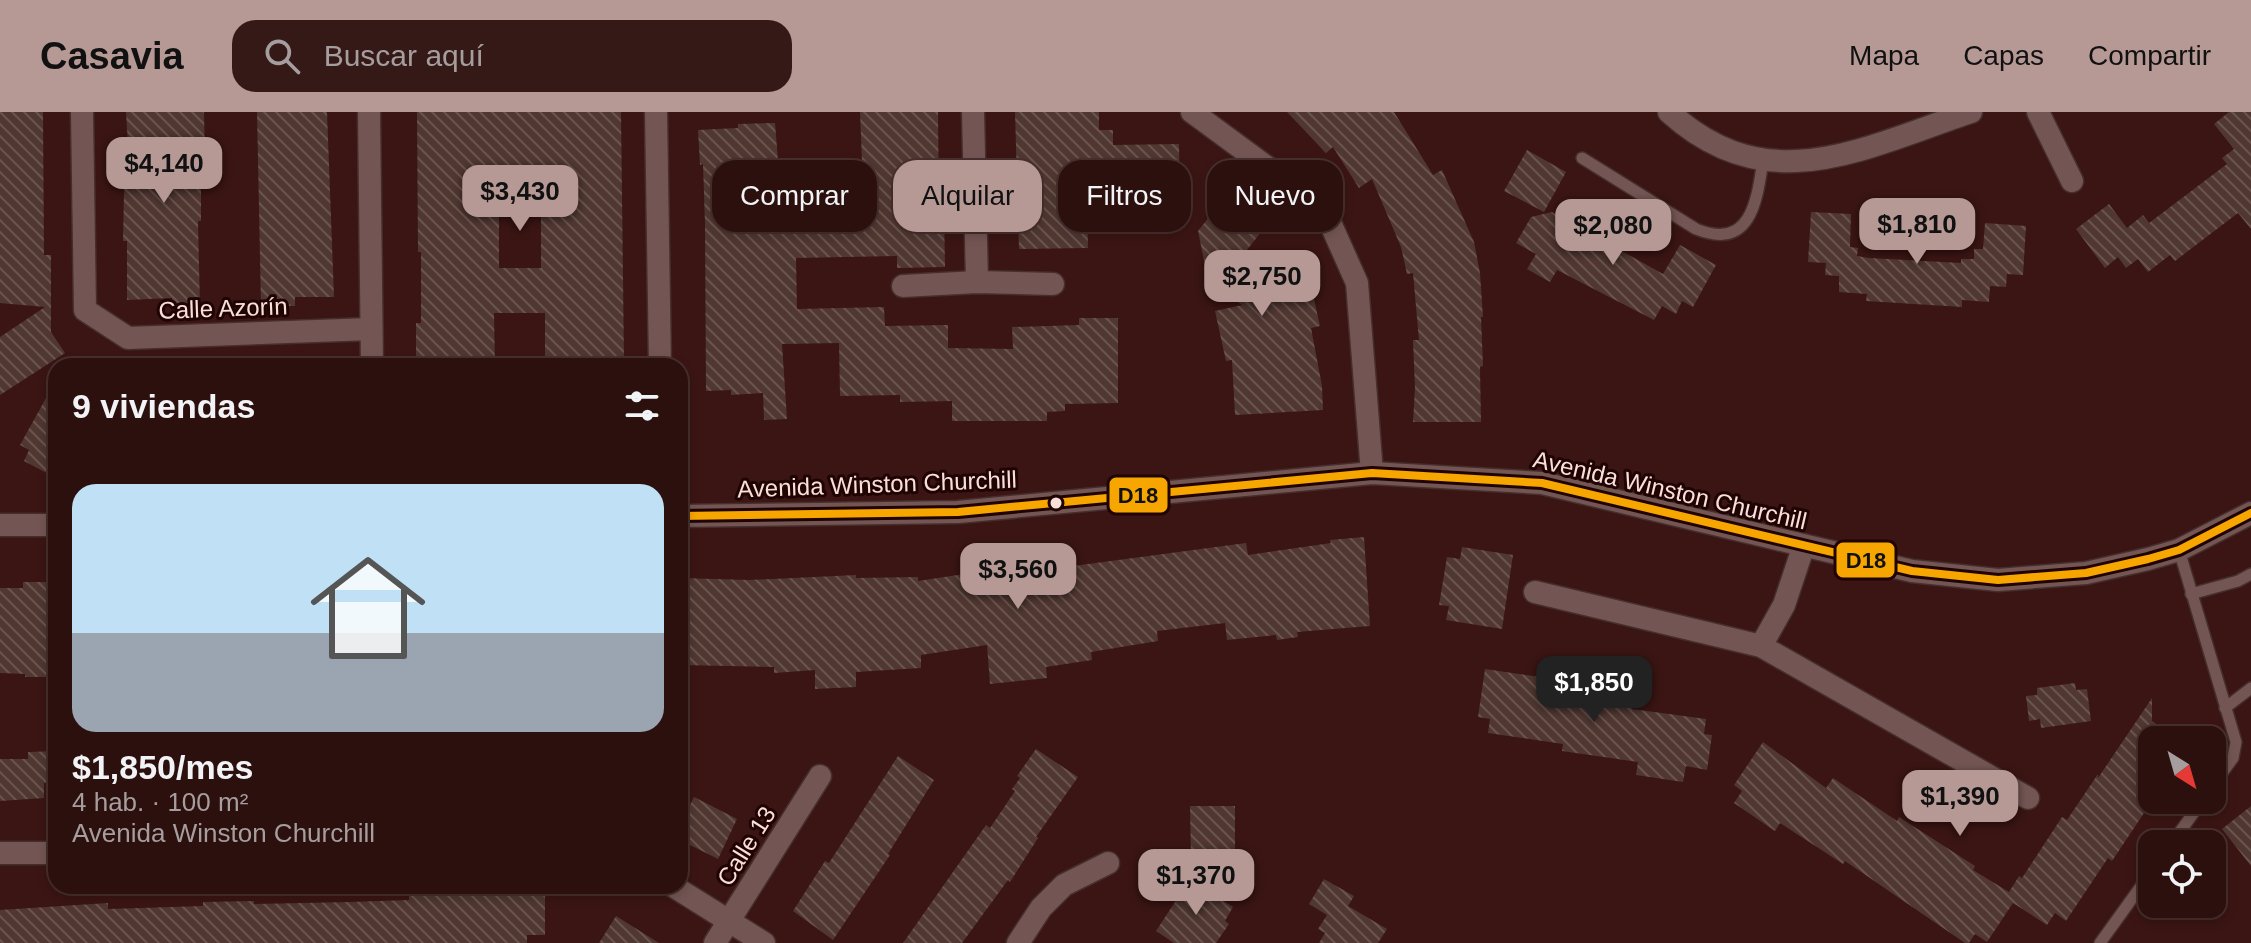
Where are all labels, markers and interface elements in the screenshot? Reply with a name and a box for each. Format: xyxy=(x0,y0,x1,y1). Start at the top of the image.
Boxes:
search box xyxy=(232,20,792,92)
icon: search xyxy=(260,34,304,78)
text: Casavia xyxy=(40,35,184,77)
text: Buscar aquí xyxy=(324,39,484,72)
text: Mapa xyxy=(1849,40,1919,71)
text: Capas xyxy=(1963,40,2044,71)
text: Compartir xyxy=(2088,40,2211,71)
pin: $4,140 xyxy=(99,137,229,205)
text: $4,140 xyxy=(124,148,204,178)
chip: Comprar xyxy=(712,160,877,232)
chip: Alquilar xyxy=(893,160,1042,232)
chip: Filtros xyxy=(1058,160,1191,232)
chip: Nuevo xyxy=(1207,160,1343,232)
pin: $3,430 xyxy=(455,165,585,233)
text: $3,430 xyxy=(480,176,560,206)
pin: $1,810 xyxy=(1852,198,1982,266)
pin: $2,080 xyxy=(1548,199,1678,267)
text: $1,810 xyxy=(1877,209,1957,239)
text: $2,080 xyxy=(1573,210,1653,240)
pin: $2,750 xyxy=(1197,250,1327,318)
text: $2,750 xyxy=(1222,261,1302,291)
street label: Calle Azorín xyxy=(158,292,288,324)
icon: filters xyxy=(620,384,664,428)
text: 9 viviendas xyxy=(72,387,255,425)
street label: Avenida Winston Churchill xyxy=(1531,445,1809,535)
street label: Avenida Winston Churchill xyxy=(737,466,1017,502)
line badge: D18 xyxy=(1108,476,1169,514)
text: D18 xyxy=(1118,483,1158,508)
unlabelled marker xyxy=(1048,495,1064,511)
icon: home xyxy=(296,536,440,680)
line badge: D18 xyxy=(1835,541,1896,579)
pin: $3,560 xyxy=(953,543,1083,611)
text: D18 xyxy=(1846,548,1886,573)
text: $3,560 xyxy=(978,554,1058,584)
pin: $1,850 xyxy=(1529,656,1659,724)
text: $1,850 xyxy=(1554,667,1634,697)
north arrow xyxy=(2138,726,2226,814)
map controls xyxy=(2138,726,2226,918)
text: $1,850/mes xyxy=(72,748,254,786)
pin: $1,390 xyxy=(1895,770,2025,838)
text: $1,390 xyxy=(1920,781,2000,811)
text: 4 hab. · 100 m² xyxy=(72,787,248,817)
street label: Calle 13 xyxy=(711,802,781,890)
text: Avenida Winston Churchill xyxy=(72,818,375,848)
button: locate xyxy=(2138,830,2226,918)
pin: $1,370 xyxy=(1131,849,1261,917)
text: $1,370 xyxy=(1156,860,1236,890)

